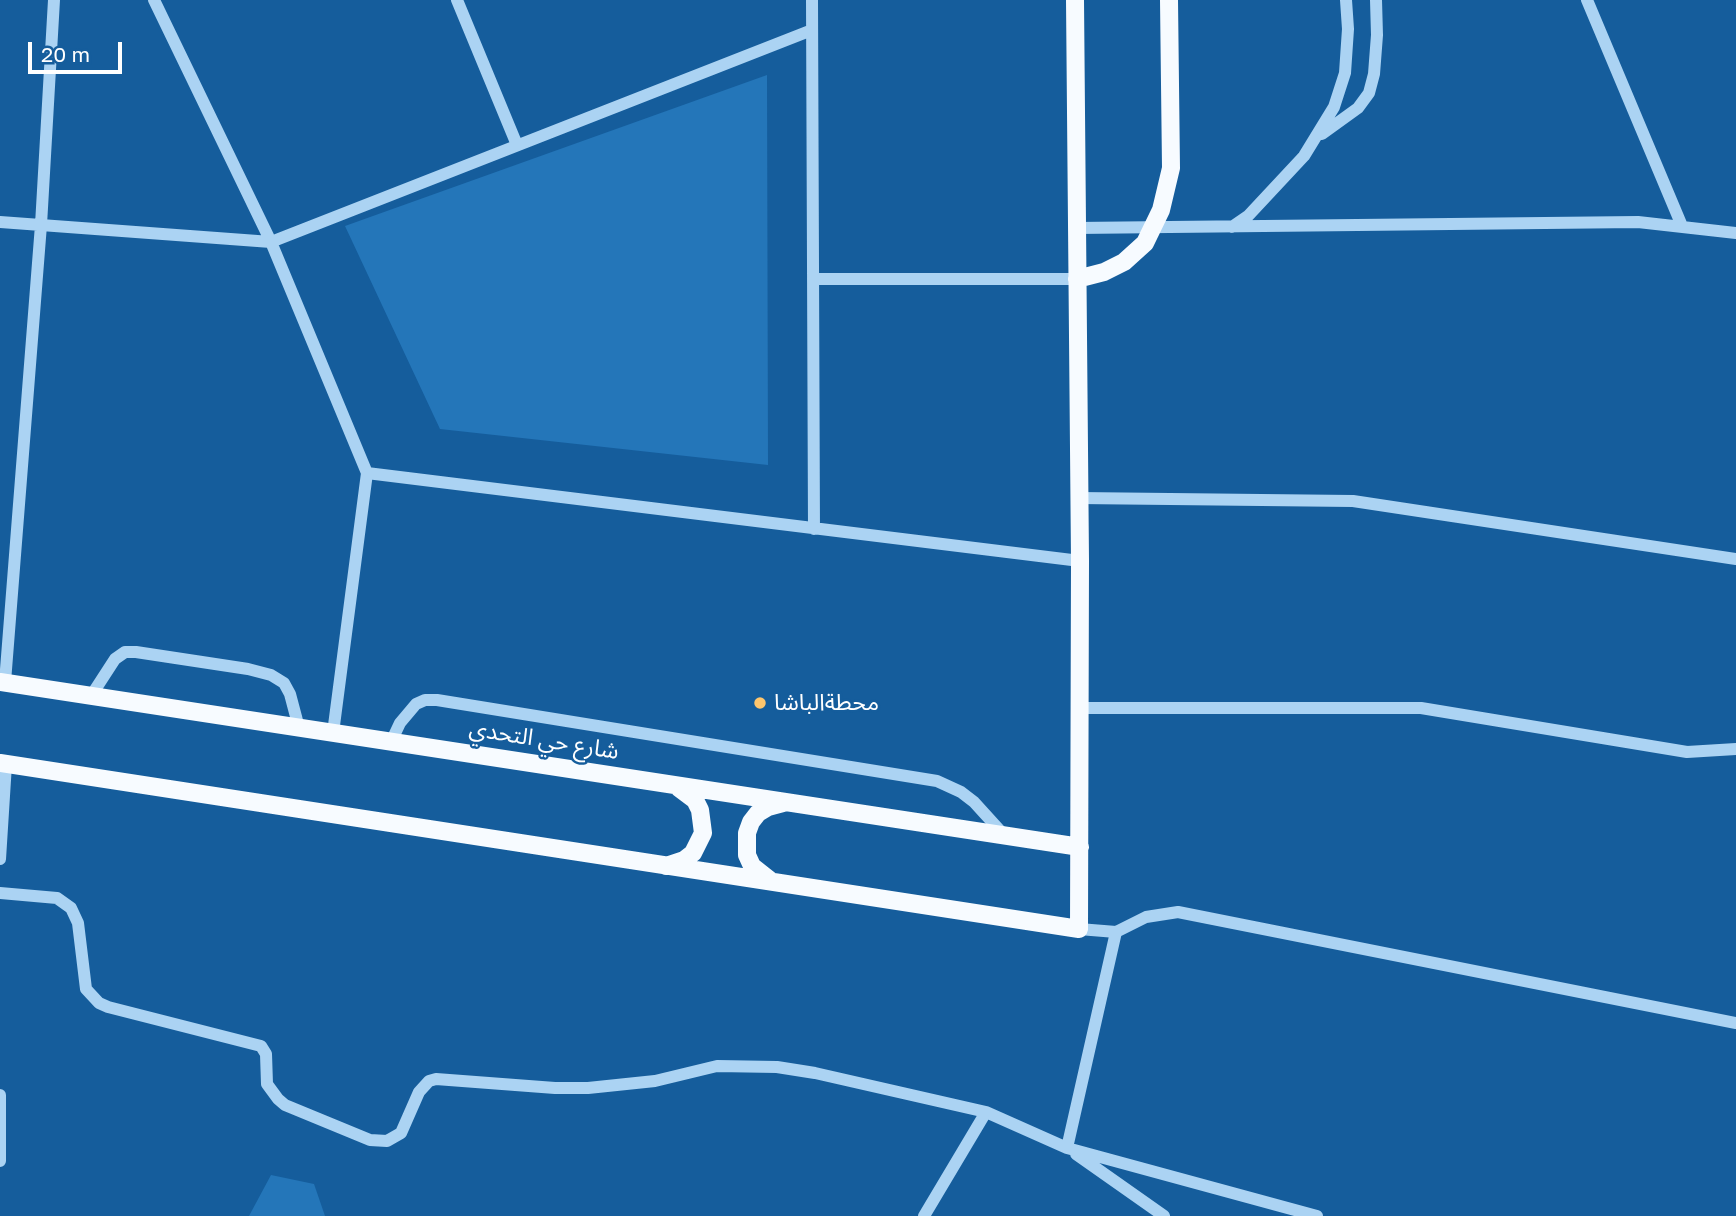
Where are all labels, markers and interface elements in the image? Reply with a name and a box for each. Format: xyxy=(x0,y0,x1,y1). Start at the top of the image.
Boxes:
scale bar xyxy=(32,28,126,72)
text: 20 m xyxy=(41,41,90,67)
place label: محطةالباشا xyxy=(774,689,879,717)
marker: محطةالباشا xyxy=(752,695,768,711)
street label: شارع حي التحدي xyxy=(467,715,621,765)

